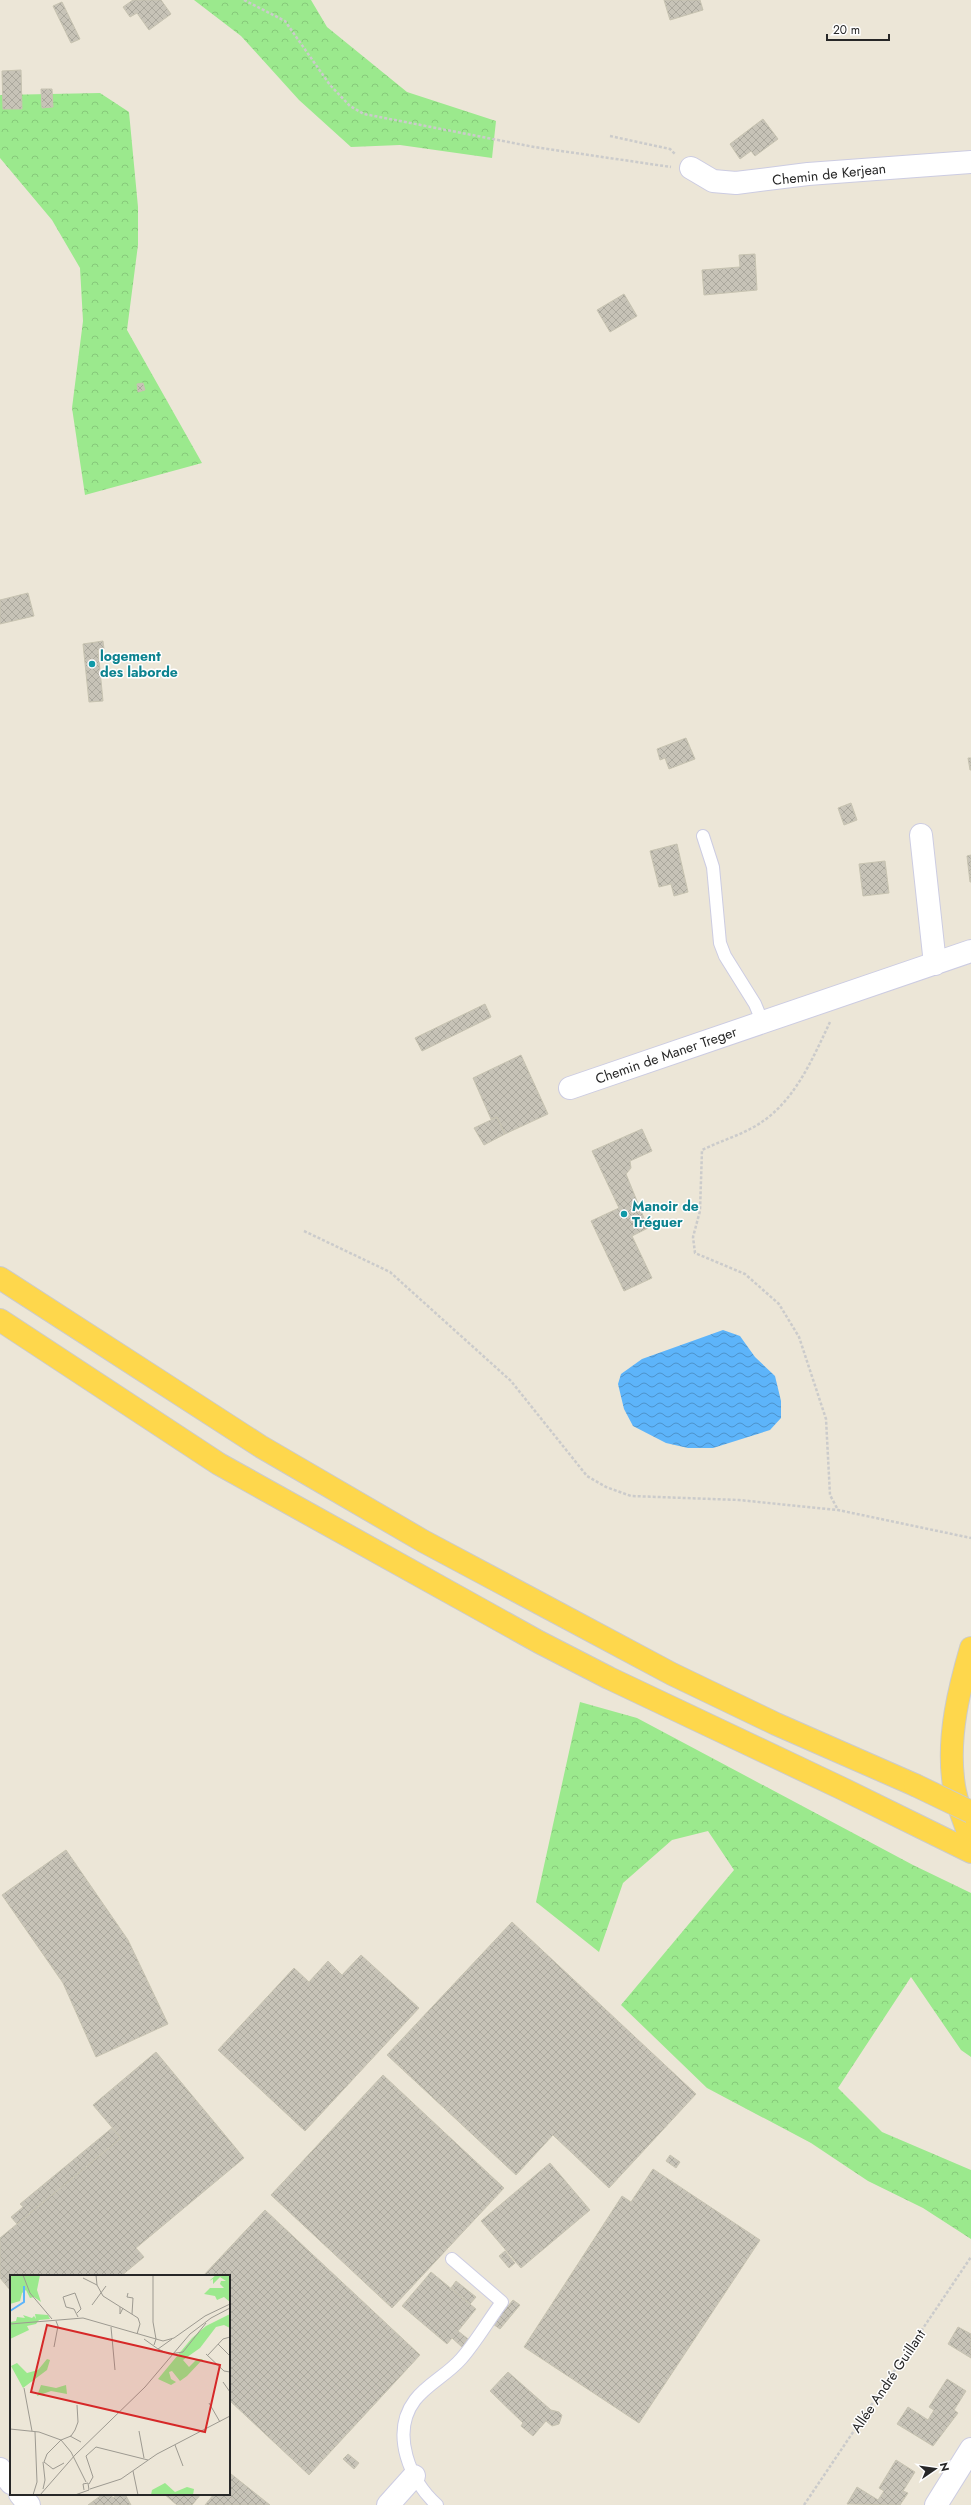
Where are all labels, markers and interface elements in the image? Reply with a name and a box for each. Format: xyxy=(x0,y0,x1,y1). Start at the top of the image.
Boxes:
scale bar xyxy=(827,16,889,42)
text: 20 m xyxy=(833,21,860,39)
street label: Chemin de Kerjean xyxy=(771,158,887,190)
place label: logement des laborde xyxy=(100,646,178,682)
marker: logement des laborde xyxy=(87,659,97,669)
street label: Chemin de Maner Treger xyxy=(593,1021,740,1089)
place label: Manoir de Tréguer xyxy=(632,1196,699,1232)
marker: Manoir de Tréguer xyxy=(619,1209,629,1219)
inset map xyxy=(10,2275,230,2495)
street label: Allée André Guillant xyxy=(846,2325,930,2437)
north arrow xyxy=(915,2449,955,2489)
text: N xyxy=(936,2461,954,2473)

